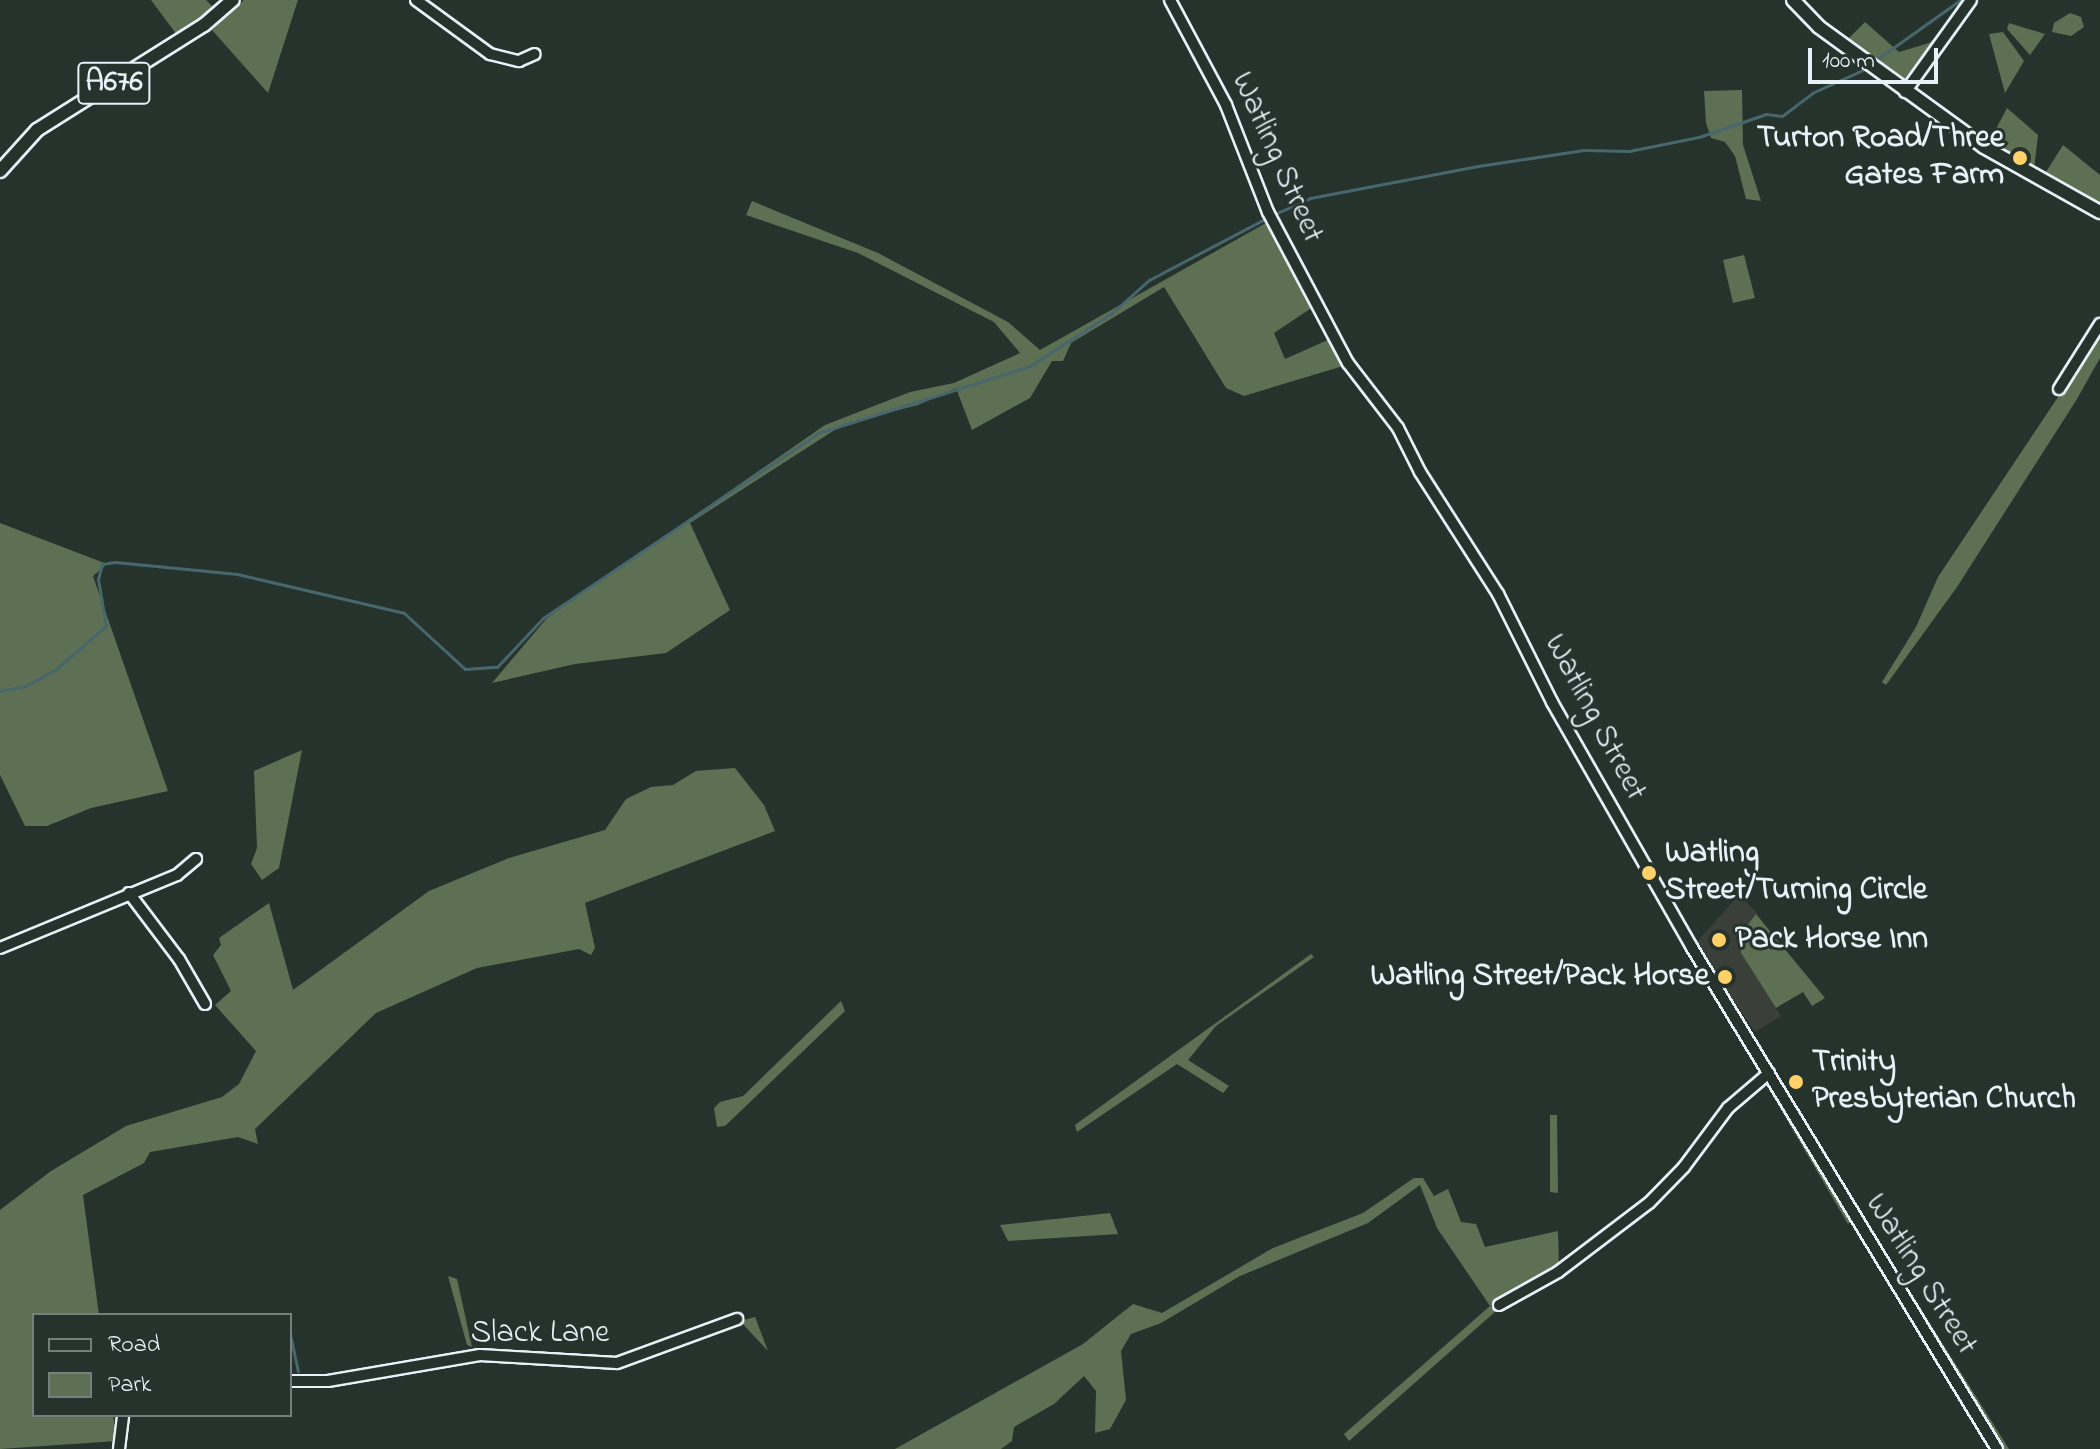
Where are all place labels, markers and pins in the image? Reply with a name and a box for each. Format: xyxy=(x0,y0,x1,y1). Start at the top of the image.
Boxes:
place label: Turton Road/Three Gates Farm xyxy=(1757,121,2004,196)
marker: Turton Road/Three Gates Farm xyxy=(2011,149,2029,167)
place label: Watling Street/Turning Circle xyxy=(1665,836,1927,911)
marker: Watling Street/Turning Circle xyxy=(1640,864,1658,882)
place label: Pack Horse Inn xyxy=(1735,921,1928,959)
marker: Pack Horse Inn xyxy=(1710,931,1728,949)
place label: Watling Street/Pack Horse xyxy=(1370,958,1709,996)
marker: Watling Street/Pack Horse xyxy=(1716,968,1734,986)
place label: Trinity Presbyterian Church xyxy=(1812,1045,2076,1120)
marker: Trinity Presbyterian Church xyxy=(1787,1073,1805,1091)

